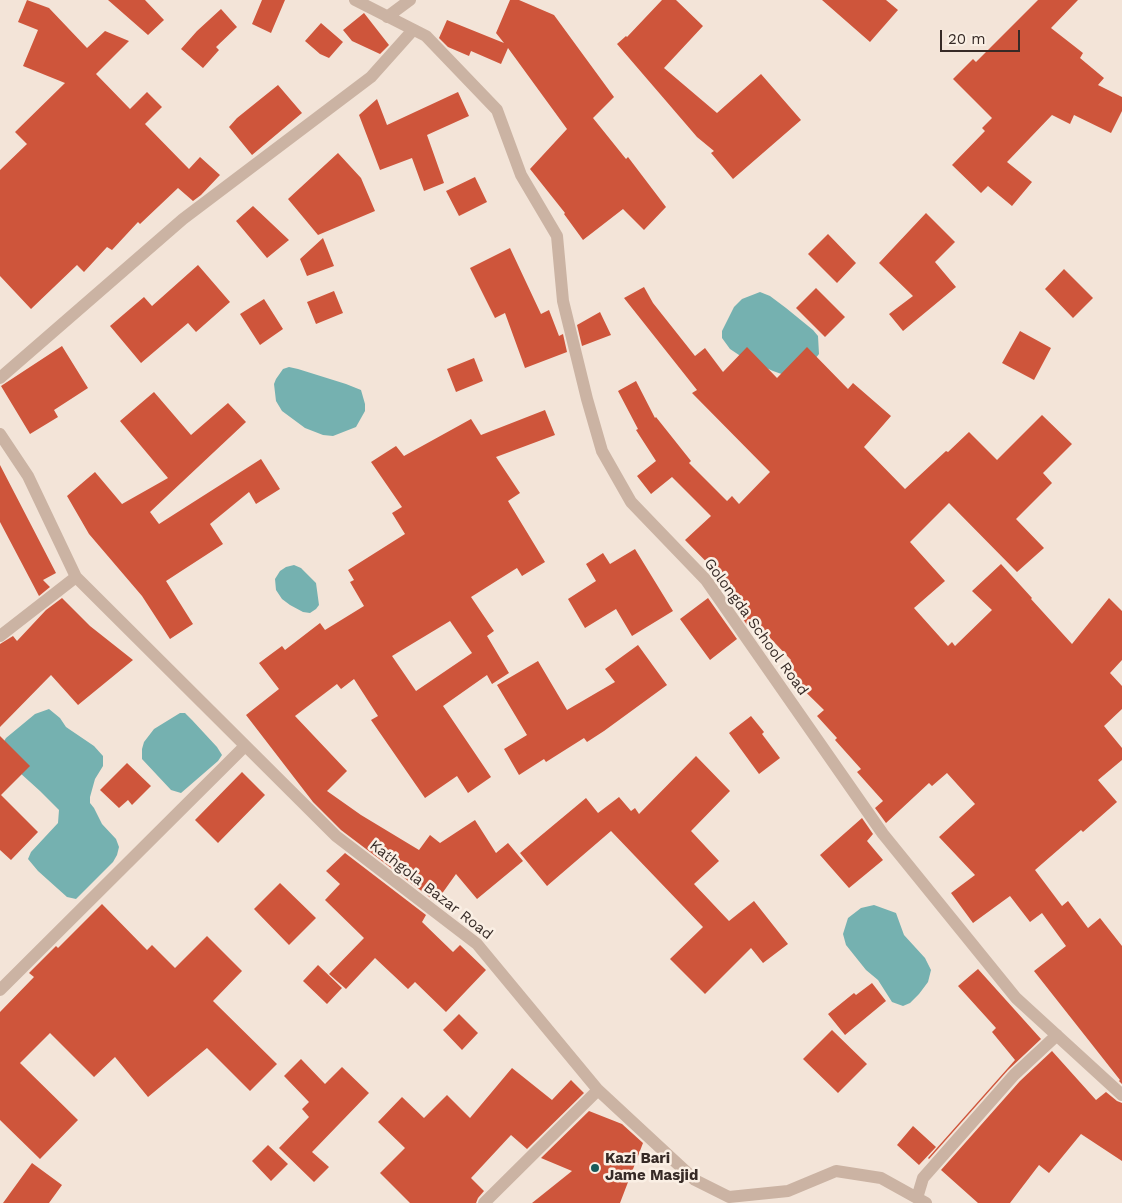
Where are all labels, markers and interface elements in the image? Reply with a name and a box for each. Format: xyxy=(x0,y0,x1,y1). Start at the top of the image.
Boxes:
scale bar xyxy=(942,20,1022,52)
text: 20 m xyxy=(948,30,986,48)
street label: Golongda School Road xyxy=(700,555,812,699)
street label: Kathgola Bazar Road xyxy=(366,836,496,944)
place label: Kazi Bari Jame Masjid xyxy=(605,1150,698,1185)
marker: Kazi Bari Jame Masjid xyxy=(589,1162,601,1174)

